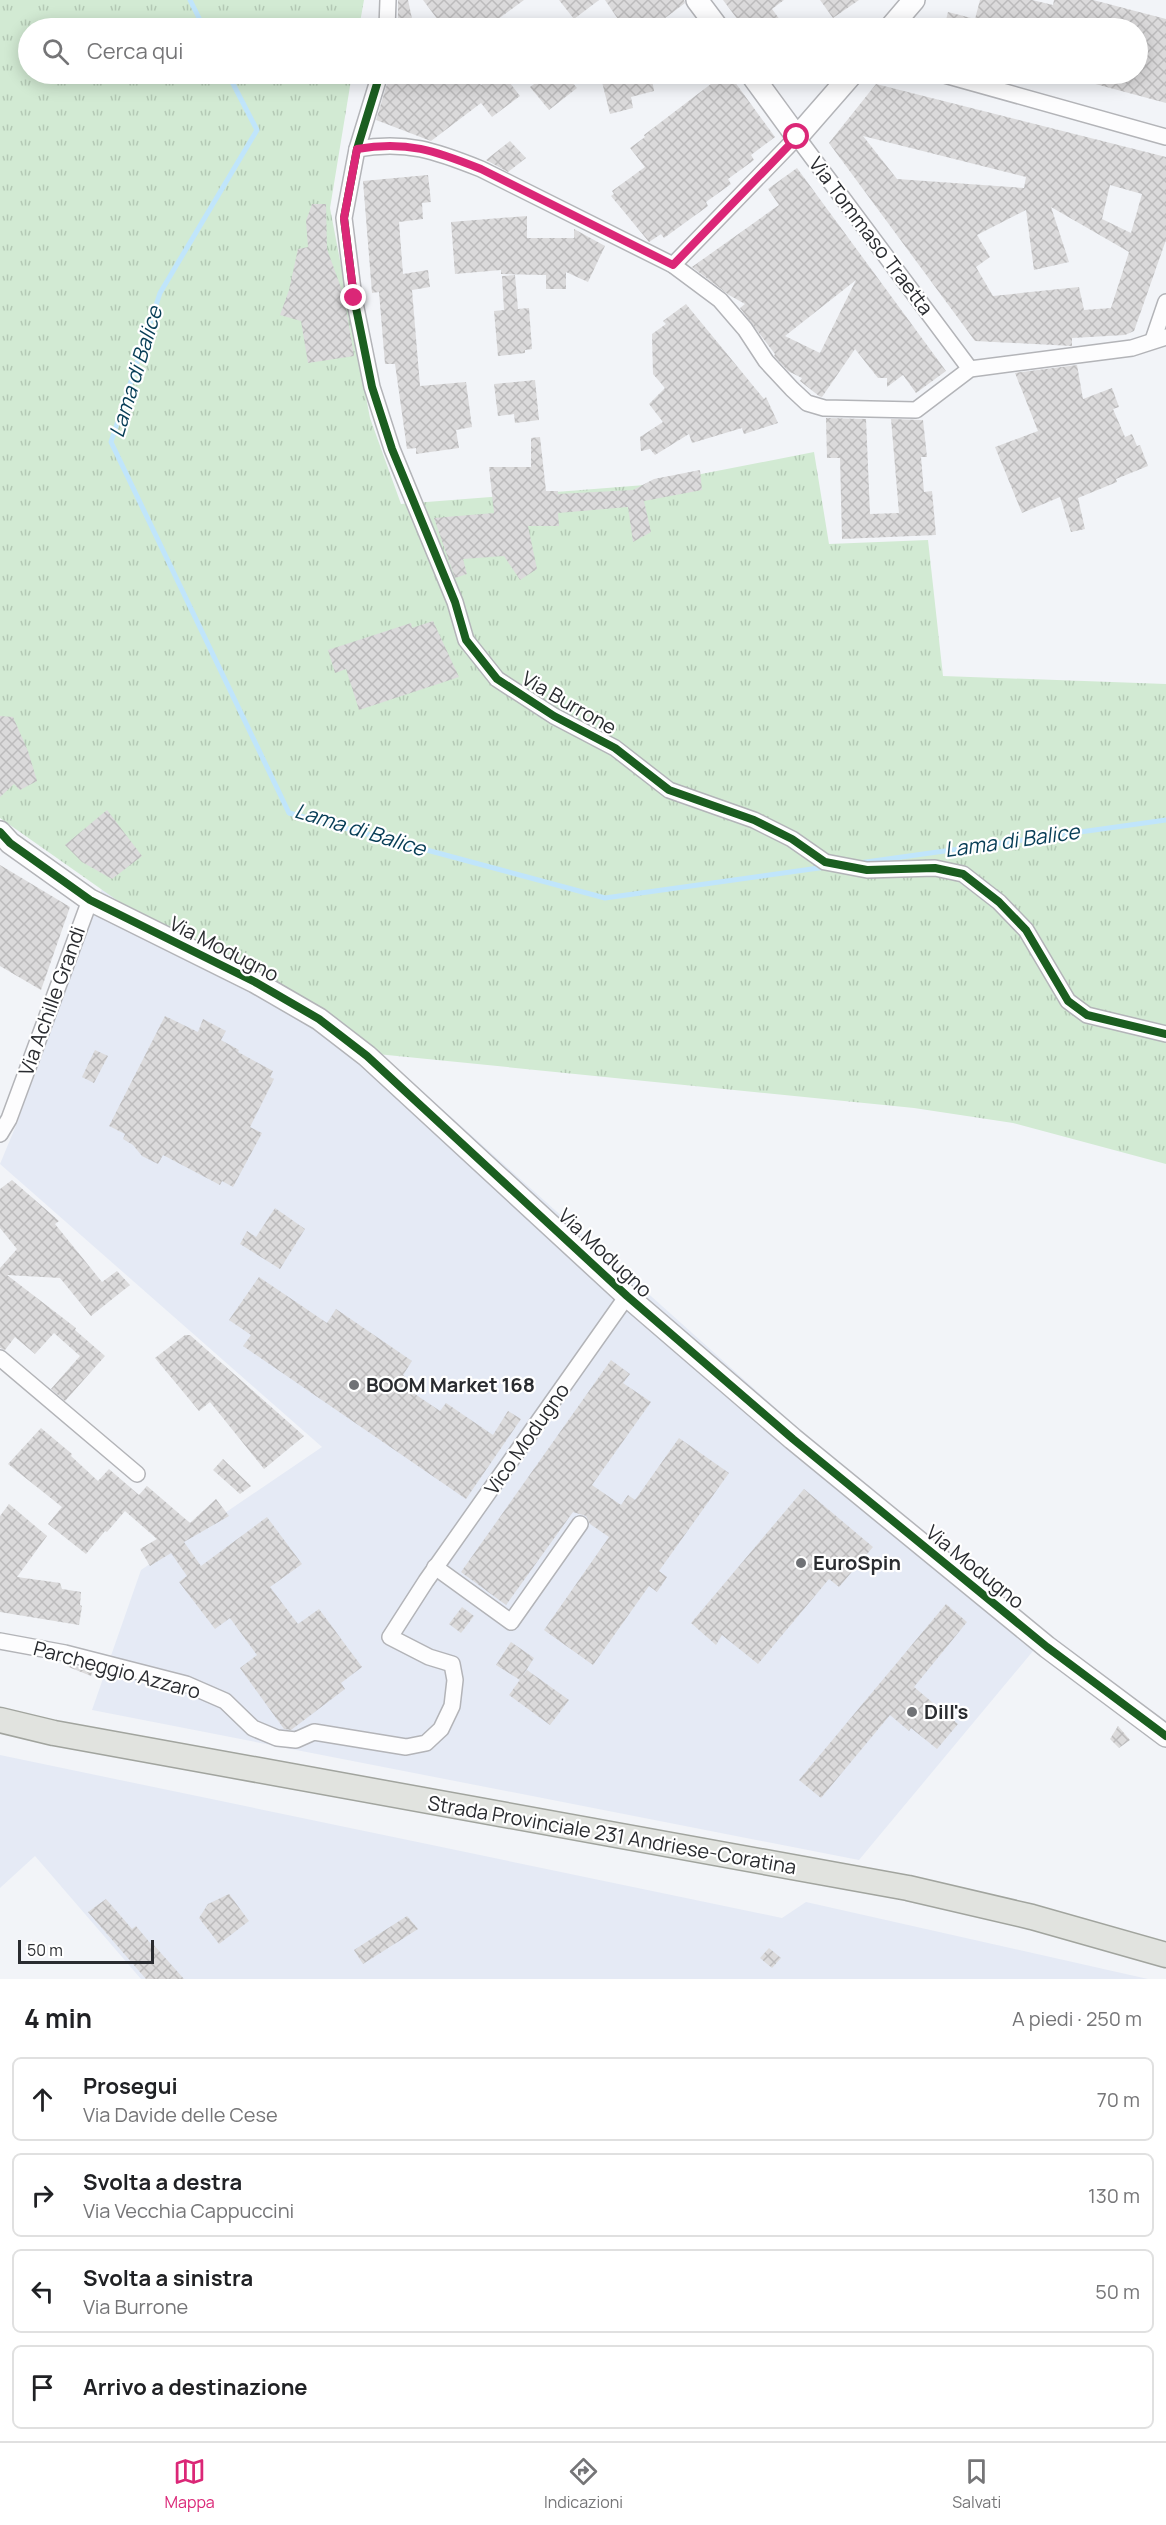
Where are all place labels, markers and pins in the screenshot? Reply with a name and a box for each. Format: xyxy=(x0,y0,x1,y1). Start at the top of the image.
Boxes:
place label: BOOM Market 168 xyxy=(366,1371,535,1398)
marker: BOOM Market 168 xyxy=(347,1378,361,1392)
place label: EuroSpin xyxy=(813,1549,901,1576)
marker: EuroSpin xyxy=(794,1556,808,1570)
place label: Dill's xyxy=(924,1698,968,1725)
marker: Dill's xyxy=(905,1705,919,1719)

